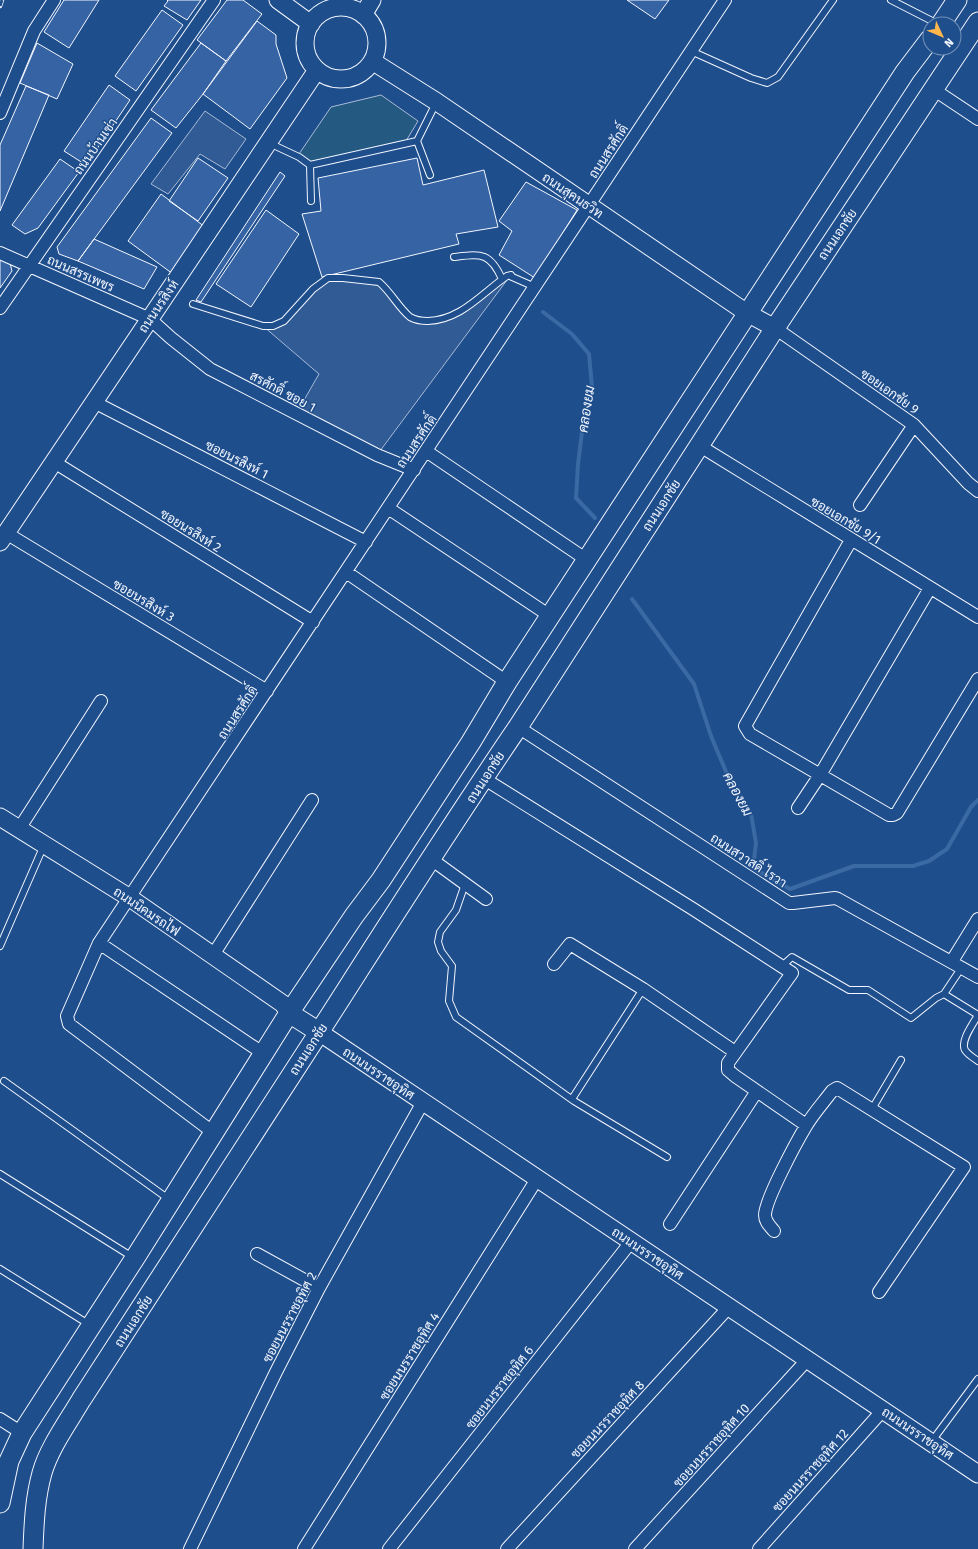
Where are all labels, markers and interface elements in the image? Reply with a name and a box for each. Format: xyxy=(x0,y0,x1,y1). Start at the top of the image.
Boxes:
north arrow xyxy=(922,16,962,56)
text: N xyxy=(942,35,956,50)
street label: ถนนบ้านเช่า xyxy=(69,114,120,177)
street label: ถนนสรศักดิ์ xyxy=(581,119,631,181)
street label: ถนนสุคนธวิท xyxy=(538,169,607,223)
street label: ถนนเอกชัย xyxy=(815,206,860,263)
street label: ถนนสรรเพชร xyxy=(45,252,117,295)
street label: ถนนนรสิงห์ xyxy=(134,276,182,336)
street label: สรศักดิ์ ซอย 1 xyxy=(247,363,321,415)
street label: ซอยเอกชัย 9 xyxy=(858,366,922,417)
water label: คลองยม xyxy=(574,384,599,434)
street label: ถนนสรศักดิ์ xyxy=(389,409,440,471)
street label: ซอยนรสิงห์ 1 xyxy=(203,435,272,482)
street label: ถนนเอกชัย xyxy=(639,477,684,534)
street label: ซอยเอกชัย 9/1 xyxy=(808,494,883,547)
street label: ซอยนรสิงห์ 2 xyxy=(157,504,225,555)
street label: ซอยนรสิงห์ 3 xyxy=(110,574,178,625)
street label: ถนนสรศักดิ์ xyxy=(210,680,260,742)
street label: ถนนเอกชัย xyxy=(463,749,508,806)
water label: คลองยม xyxy=(719,769,756,820)
street label: ถนนสวาสดิ์ ไรวา xyxy=(708,826,792,891)
street label: ถนนนิคมรถไฟ xyxy=(111,883,183,939)
street label: ถนนเอกชัย xyxy=(286,1021,331,1078)
street label: ถนนนรราชอุทิศ xyxy=(339,1043,418,1105)
street label: ถนนนรราชอุทิศ xyxy=(608,1223,687,1285)
street label: ซอยนนรราชอุทิศ 2 xyxy=(258,1269,321,1366)
street label: ถนนเอกชัย xyxy=(111,1293,156,1350)
street label: ซอยนนรราชอุทิศ 4 xyxy=(376,1309,444,1404)
street label: ซอยนนรราชอุทิศ 6 xyxy=(462,1342,538,1433)
street label: ซอยนนรราชอุทิศ 8 xyxy=(567,1377,649,1463)
street label: ซอยนนรราชอุทิศ 10 xyxy=(669,1400,754,1491)
street label: ถนนนรราชอุทิศ xyxy=(878,1403,957,1465)
street label: ซอยนนรราชอุทิศ 12 xyxy=(769,1425,853,1516)

